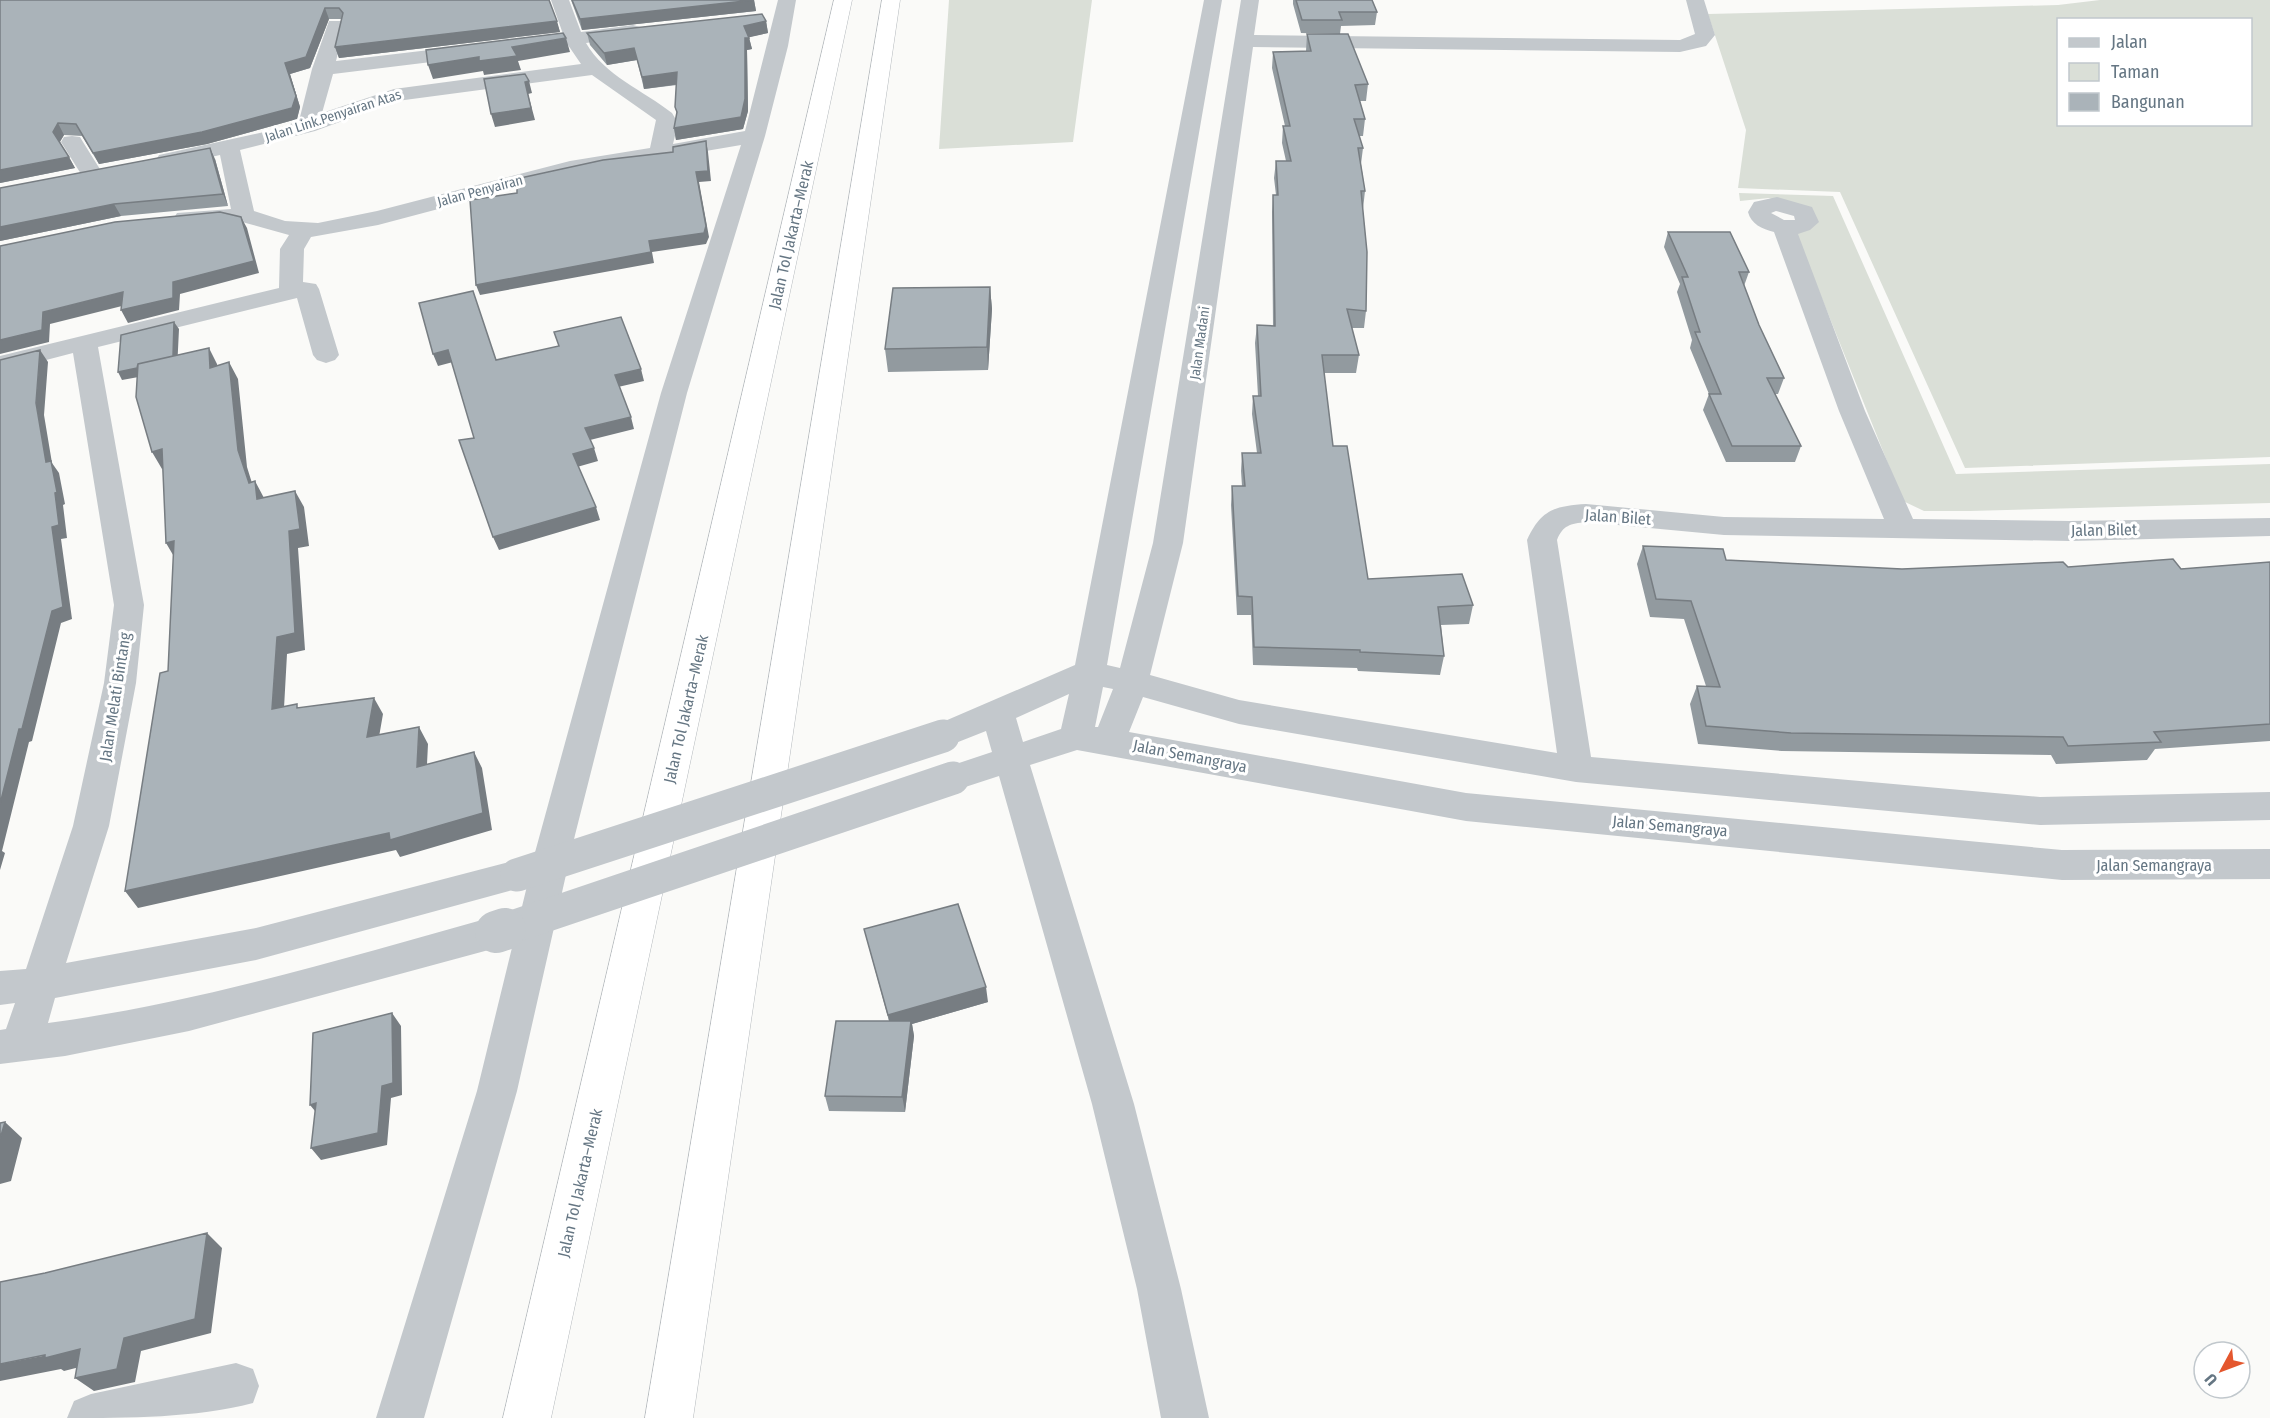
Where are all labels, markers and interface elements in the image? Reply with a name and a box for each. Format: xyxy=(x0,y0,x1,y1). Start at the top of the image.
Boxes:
legend xyxy=(2057,18,2252,126)
text: Jalan xyxy=(2111,31,2148,53)
text: Taman xyxy=(2111,61,2159,83)
street label: Jalan Link.Penyairan Atas xyxy=(263,86,403,146)
text: Bangunan xyxy=(2111,91,2185,113)
street label: Jalan Tol Jakarta–Merak xyxy=(765,158,817,311)
street label: Jalan Penyairan xyxy=(435,171,525,211)
street label: Jalan Madani xyxy=(1186,305,1214,381)
street label: Jalan Bilet xyxy=(1584,505,1652,529)
street label: Jalan Bilet xyxy=(2071,520,2138,540)
street label: Jalan Melati Bintang xyxy=(95,631,135,763)
street label: Jalan Tol Jakarta–Merak xyxy=(660,632,712,785)
street label: Jalan Semangraya xyxy=(1131,736,1249,776)
street label: Jalan Semangraya xyxy=(1612,811,1729,841)
street label: Jalan Semangraya xyxy=(2096,856,2212,875)
street label: Jalan Tol Jakarta–Merak xyxy=(554,1106,606,1259)
north arrow xyxy=(2192,1340,2252,1400)
text: U xyxy=(2201,1370,2221,1389)

